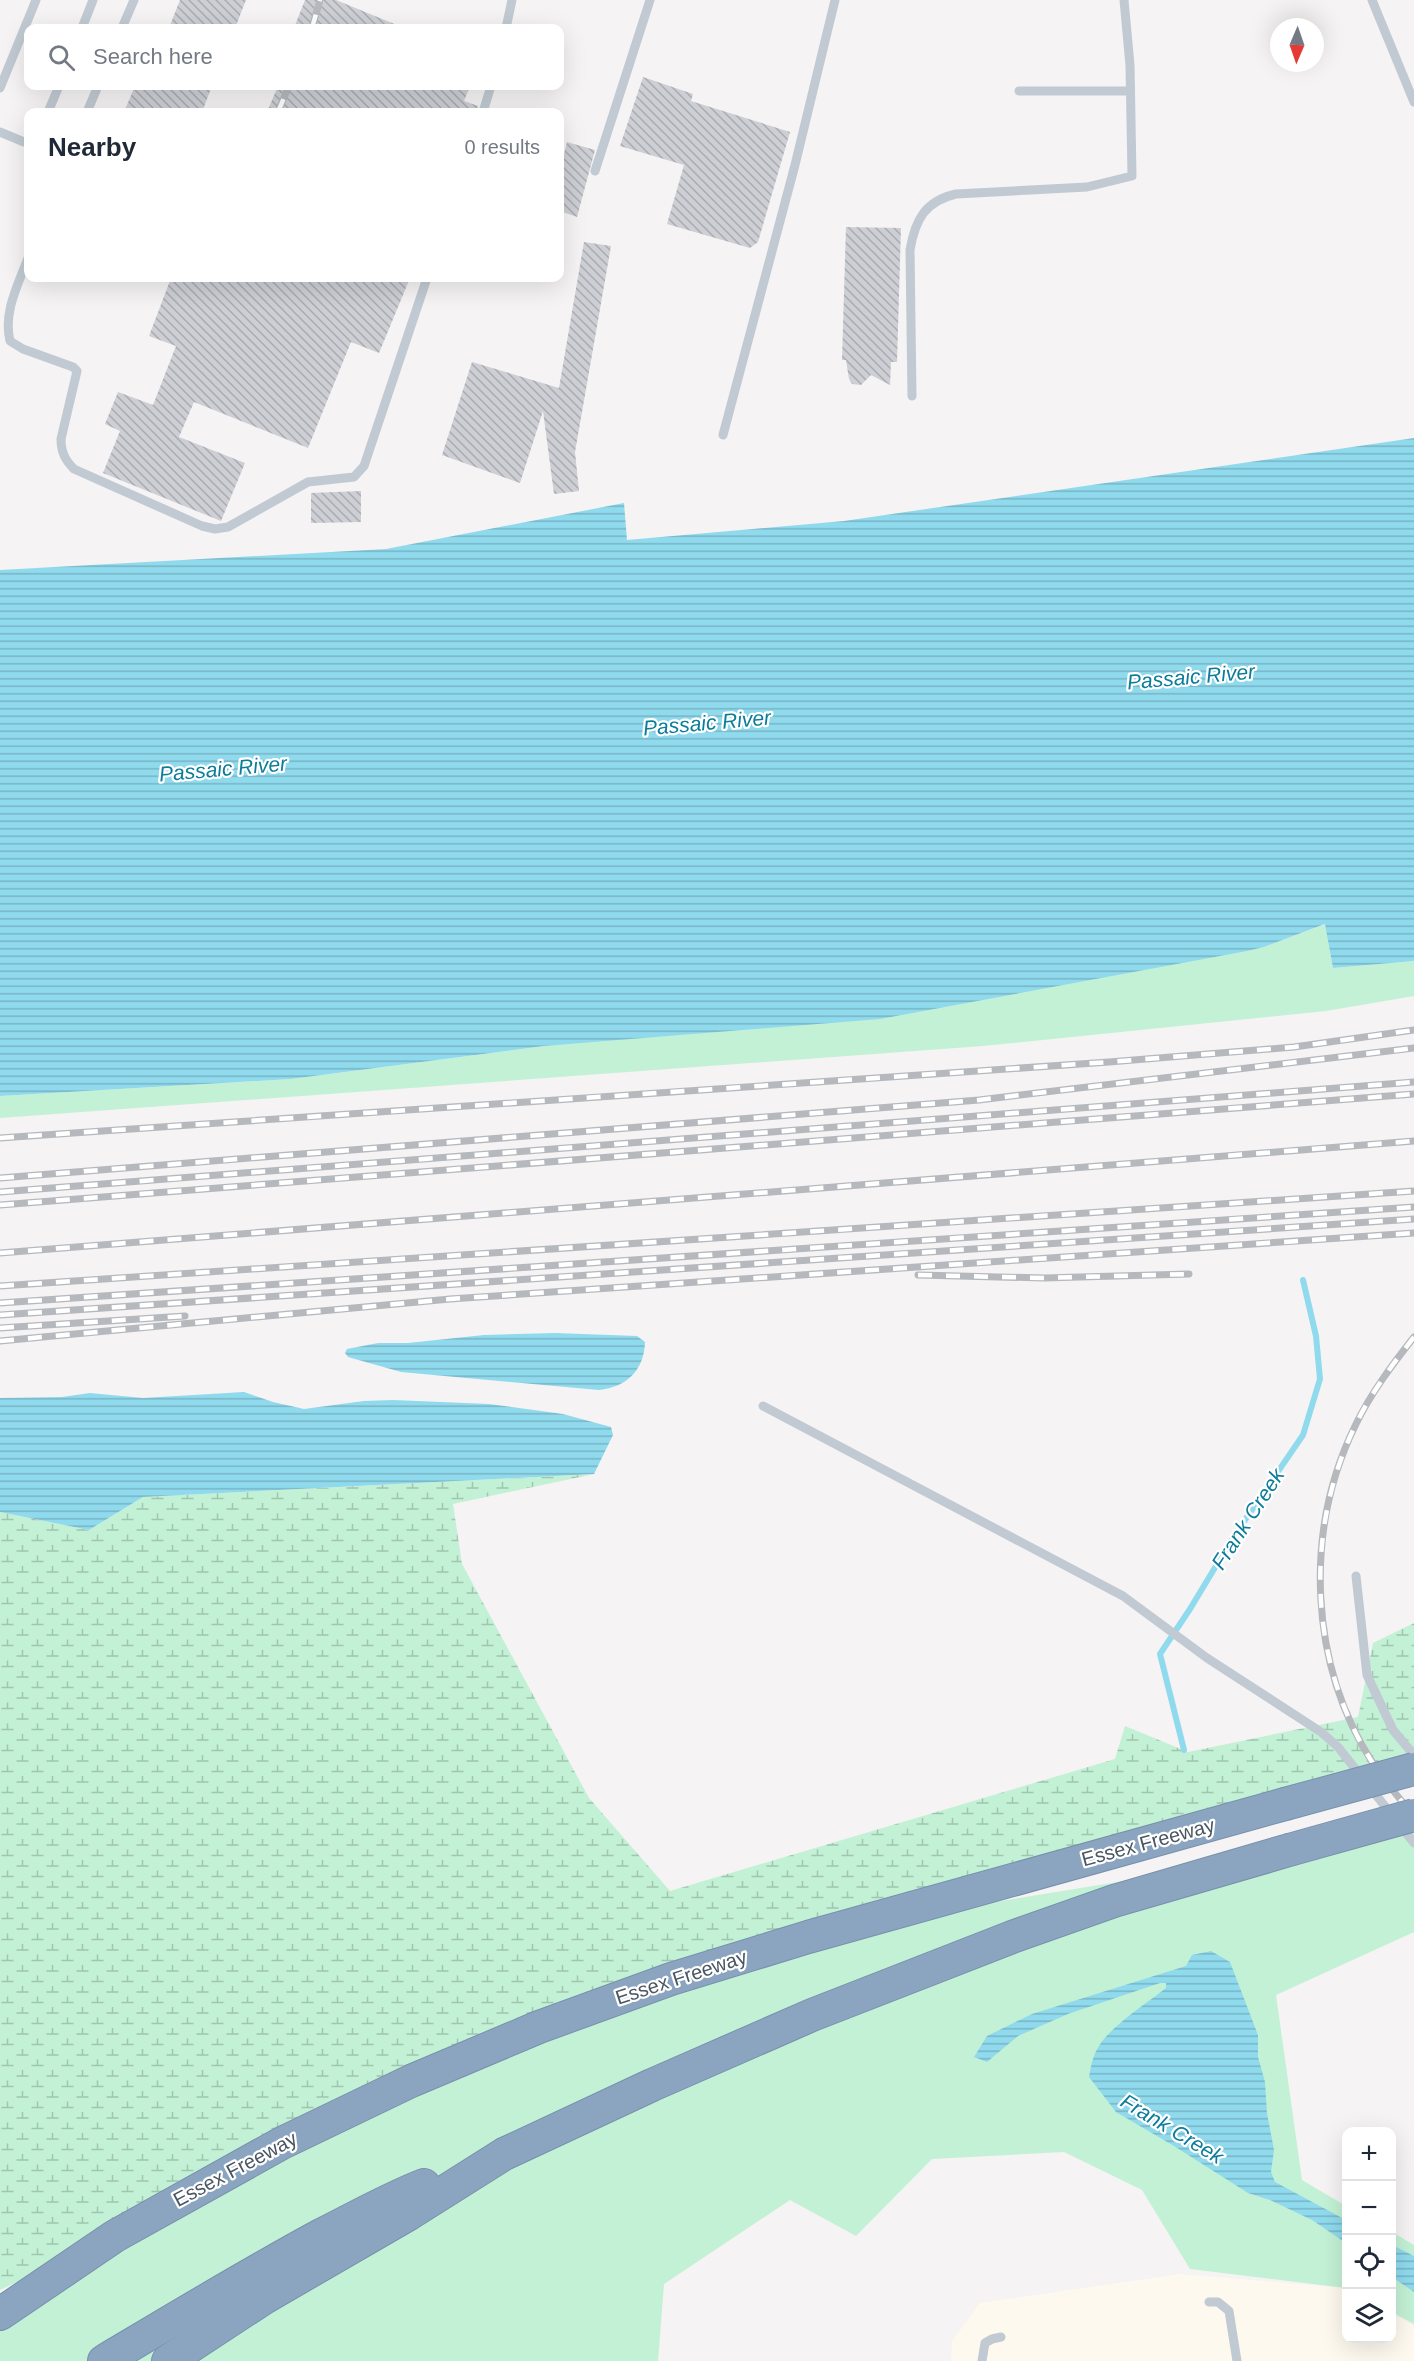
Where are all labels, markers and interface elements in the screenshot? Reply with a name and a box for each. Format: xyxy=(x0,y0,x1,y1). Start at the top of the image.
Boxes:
north arrow xyxy=(1270,18,1324,72)
search box xyxy=(24,24,564,90)
icon: search xyxy=(45,41,78,74)
text: Search here xyxy=(93,44,213,69)
text: Nearby xyxy=(48,132,136,162)
text: 0 results xyxy=(464,136,540,158)
water label: Passaic River xyxy=(1126,659,1257,694)
water label: Passaic River xyxy=(642,705,773,740)
water label: Passaic River xyxy=(158,751,289,786)
water label: Frank Creek xyxy=(1206,1463,1290,1573)
street label: Essex Freeway xyxy=(1079,1814,1217,1870)
street label: Essex Freeway xyxy=(613,1945,749,2009)
water label: Frank Creek xyxy=(1117,2089,1229,2169)
street label: Essex Freeway xyxy=(169,2127,301,2211)
map controls xyxy=(1342,2127,1396,2343)
button: + xyxy=(1342,2127,1396,2181)
button: − xyxy=(1342,2181,1396,2235)
button: locate xyxy=(1342,2235,1396,2289)
button: layers xyxy=(1342,2289,1396,2343)

